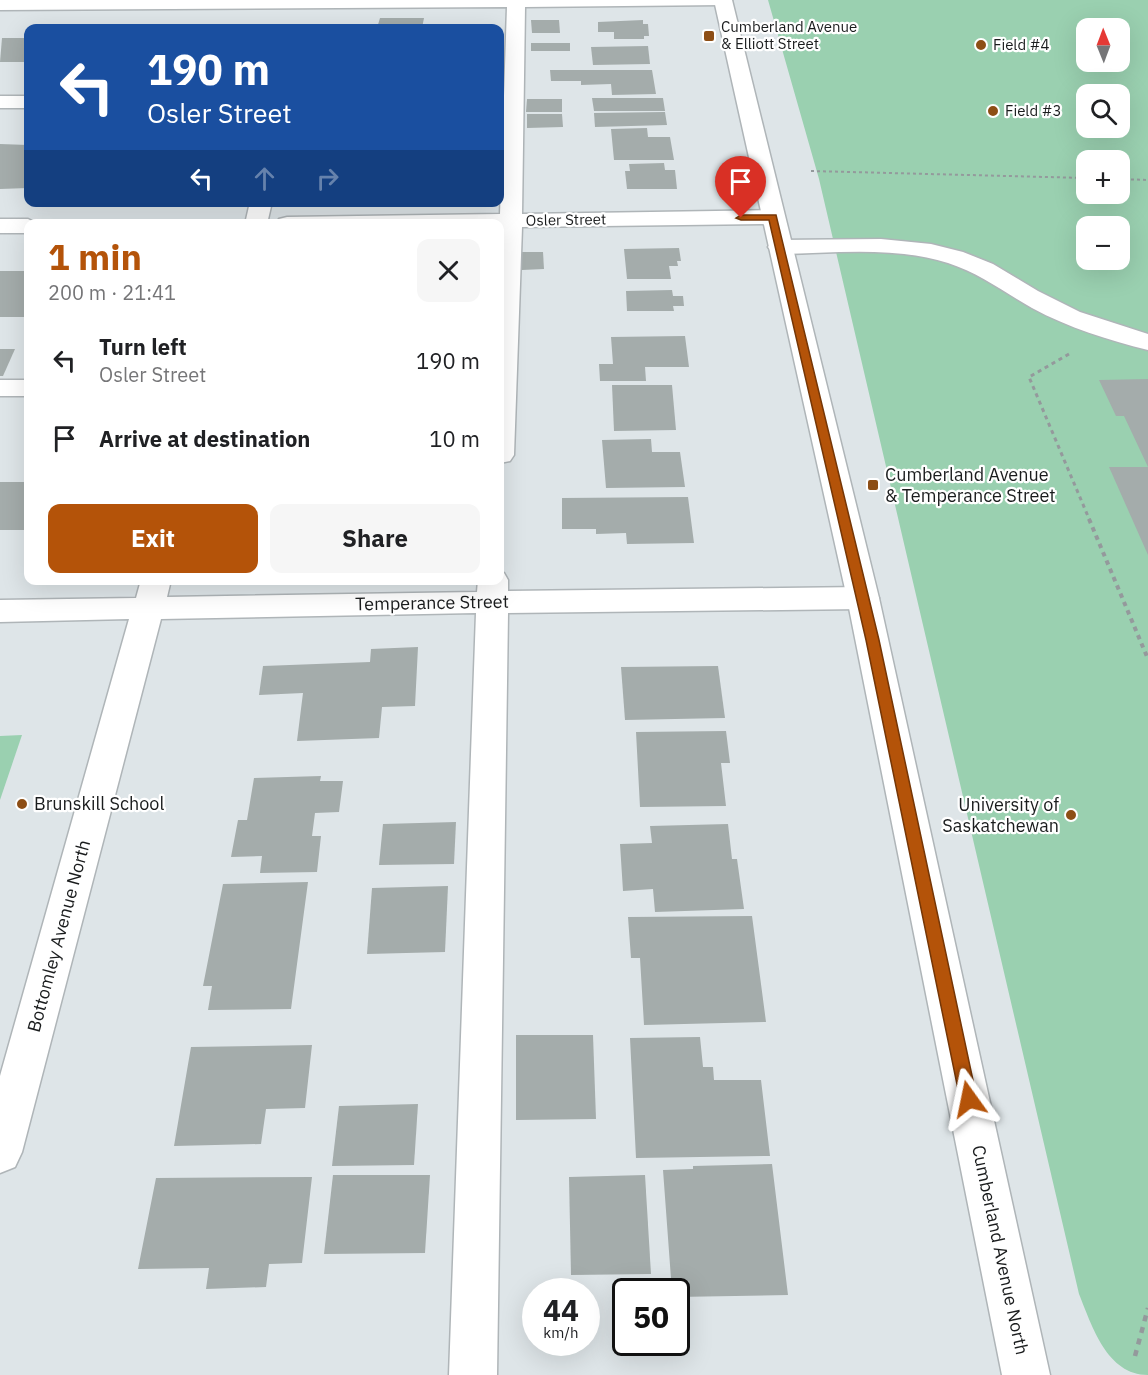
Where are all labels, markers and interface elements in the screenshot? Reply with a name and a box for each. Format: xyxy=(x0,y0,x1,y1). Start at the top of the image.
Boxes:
place label: Cumberland Avenue & Elliott Street xyxy=(721,17,857,53)
north arrow xyxy=(1076,18,1130,72)
map controls xyxy=(1076,18,1130,270)
marker: Cumberland Avenue & Elliott Street xyxy=(702,29,716,43)
place label: Field #4 xyxy=(993,35,1049,54)
marker: Field #4 xyxy=(974,38,988,52)
text: 190 m xyxy=(147,42,270,97)
icon: left xyxy=(48,48,126,126)
button: search xyxy=(1076,84,1130,138)
text: Osler Street xyxy=(147,95,292,130)
place label: Field #3 xyxy=(1005,101,1061,120)
marker: Field #3 xyxy=(986,104,1000,118)
button: + xyxy=(1076,150,1130,204)
pin xyxy=(715,156,766,218)
icon: left xyxy=(185,162,218,195)
icon: ahead xyxy=(248,162,281,195)
icon: right xyxy=(311,162,344,195)
icon: arrive xyxy=(724,165,757,198)
street label: Osler Street xyxy=(526,209,606,230)
button: − xyxy=(1076,216,1130,270)
text: 1 min xyxy=(48,233,142,280)
button: close xyxy=(417,239,480,302)
text: 200 m · 21:41 xyxy=(48,279,176,306)
text: Turn left xyxy=(99,332,187,361)
icon: left xyxy=(48,344,81,377)
text: 190 m xyxy=(416,346,480,375)
text: Osler Street xyxy=(99,361,206,388)
icon: arrive xyxy=(48,422,81,455)
text: Arrive at destination xyxy=(99,424,310,453)
text: 10 m xyxy=(429,424,480,453)
place label: Cumberland Avenue & Temperance Street xyxy=(885,463,1056,507)
marker: Cumberland Avenue & Temperance Street xyxy=(866,478,880,492)
button: Exit xyxy=(48,504,258,573)
button: Share xyxy=(270,504,480,573)
street label: Temperance Street xyxy=(355,590,509,615)
place label: Brunskill School xyxy=(34,792,164,815)
place label: University of Saskatchewan xyxy=(942,793,1059,837)
marker: Brunskill School xyxy=(15,797,29,811)
marker: University of Saskatchewan xyxy=(1064,808,1078,822)
street label: Bottomley Avenue North xyxy=(22,837,95,1035)
position arrow xyxy=(937,1067,1001,1131)
street label: Cumberland Avenue North xyxy=(967,1143,1034,1357)
speed limit sign: 50 xyxy=(612,1278,690,1356)
text: 44 xyxy=(543,1290,579,1329)
text: km/h xyxy=(543,1323,579,1342)

